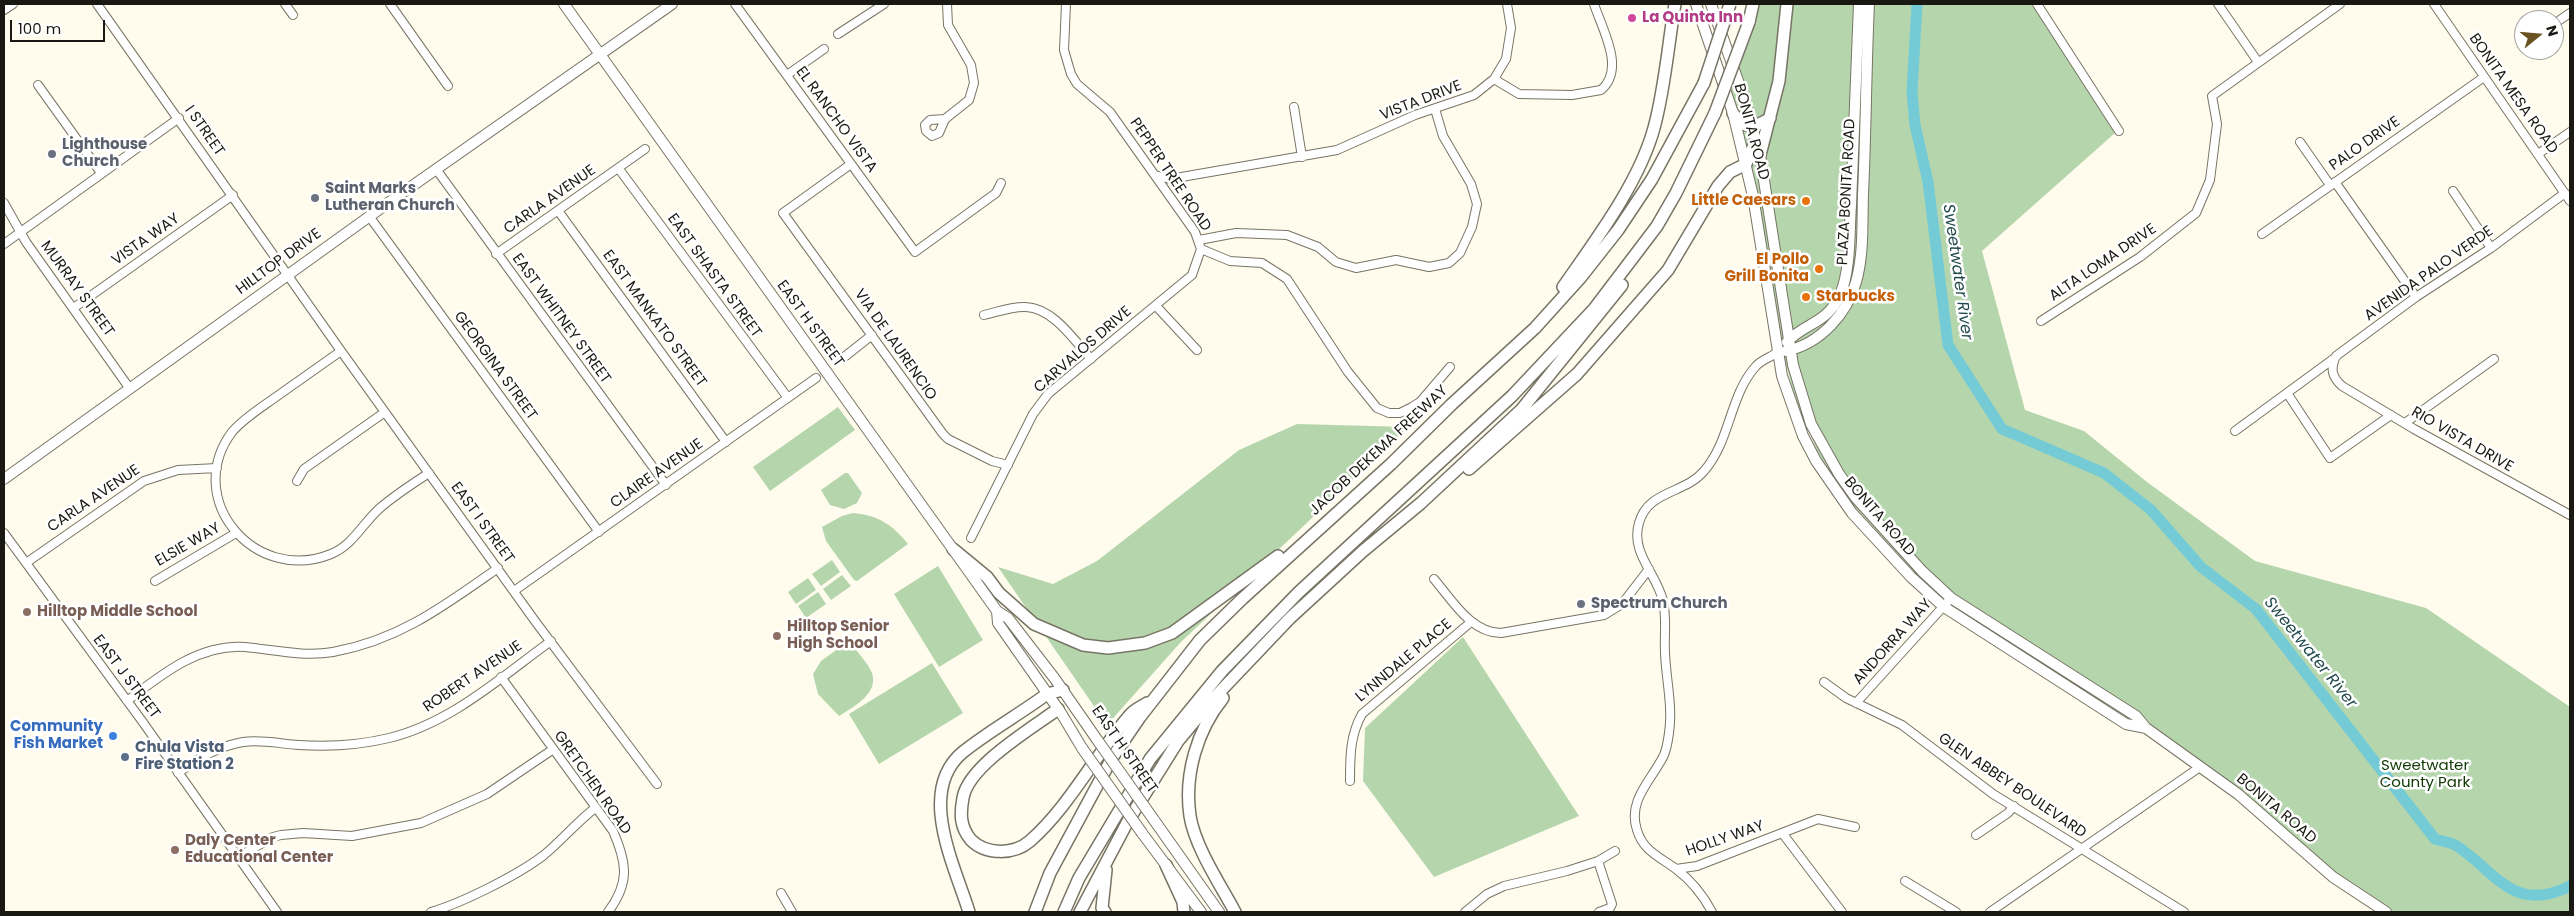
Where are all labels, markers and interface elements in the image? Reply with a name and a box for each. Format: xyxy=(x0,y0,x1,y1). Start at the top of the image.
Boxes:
place label: La Quinta Inn xyxy=(1642,9,1743,27)
scale bar xyxy=(12,10,108,42)
north arrow xyxy=(2514,10,2564,60)
marker: La Quinta Inn xyxy=(1626,12,1638,24)
text: 100 m xyxy=(18,18,61,39)
street label: BONITA MESA ROAD xyxy=(2465,30,2561,158)
street label: EL RANCHO VISTA xyxy=(792,64,880,176)
street label: VISTA DRIVE xyxy=(1378,77,1464,125)
street label: BONITA ROAD xyxy=(1729,82,1773,182)
street label: I STREET xyxy=(180,102,228,160)
street label: PALO DRIVE xyxy=(2326,113,2404,175)
street label: PEPPER TREE ROAD xyxy=(1125,115,1215,235)
street label: PLAZA BONITA ROAD xyxy=(1834,118,1860,266)
place label: Lighthouse Church xyxy=(62,136,147,171)
marker: Lighthouse Church xyxy=(46,148,58,160)
street label: CARLA AVENUE xyxy=(501,162,599,238)
place label: Saint Marks Lutheran Church xyxy=(325,180,455,215)
marker: Saint Marks Lutheran Church xyxy=(309,192,321,204)
place label: Little Caesars xyxy=(1691,192,1796,210)
marker: Little Caesars xyxy=(1800,195,1812,207)
water label: Sweetwater River xyxy=(1938,203,1976,341)
street label: VISTA WAY xyxy=(109,210,183,270)
street label: EAST SHASTA STREET xyxy=(663,211,765,341)
street label: ALTA LOMA DRIVE xyxy=(2046,220,2160,306)
street label: AVENIDA PALO VERDE xyxy=(2361,223,2497,325)
street label: HILLTOP DRIVE xyxy=(233,225,325,299)
street label: MURRAY STREET xyxy=(36,238,118,340)
street label: EAST MANKATO STREET xyxy=(598,247,710,391)
street label: EAST WHITNEY STREET xyxy=(508,251,614,387)
place label: El Pollo Grill Bonita xyxy=(1724,251,1809,286)
marker: El Pollo Grill Bonita xyxy=(1813,263,1825,275)
street label: EAST H STREET xyxy=(773,277,847,371)
street label: VIA DE LAURENCIO xyxy=(850,286,940,404)
place label: Starbucks xyxy=(1816,288,1895,306)
marker: Starbucks xyxy=(1800,291,1812,303)
street label: CARVALOS DRIVE xyxy=(1031,303,1135,397)
street label: GEORGINA STREET xyxy=(450,308,540,424)
street label: JACOB DEKEMA FREEWAY xyxy=(1306,382,1452,520)
street label: RIO VISTA DRIVE xyxy=(2408,404,2516,476)
street label: CLAIRE AVENUE xyxy=(607,435,707,513)
street label: CARLA AVENUE xyxy=(44,461,144,537)
street label: BONITA ROAD xyxy=(1840,474,1918,560)
street label: EAST I STREET xyxy=(447,479,517,567)
street label: ELSIE WAY xyxy=(152,519,224,571)
water label: Sweetwater River xyxy=(2259,594,2361,712)
place label: Spectrum Church xyxy=(1591,595,1728,613)
street label: ANDORRA WAY xyxy=(1850,596,1936,688)
marker: Spectrum Church xyxy=(1575,598,1587,610)
place label: Hilltop Middle School xyxy=(37,603,198,621)
marker: Hilltop Middle School xyxy=(21,606,33,618)
street label: LYNNDALE PLACE xyxy=(1352,616,1456,706)
place label: Hilltop Senior High School xyxy=(787,618,889,653)
marker: Hilltop Senior High School xyxy=(771,630,783,642)
street label: EAST J STREET xyxy=(89,632,163,722)
street label: ROBERT AVENUE xyxy=(420,637,526,717)
street label: EAST H STREET xyxy=(1087,703,1161,797)
place label: Community Fish Market xyxy=(10,718,103,753)
street label: GRETCHEN ROAD xyxy=(550,728,634,838)
marker: Community Fish Market xyxy=(107,730,119,742)
street label: GLEN ABBEY BOULEVARD xyxy=(1935,730,2089,842)
place label: Chula Vista Fire Station 2 xyxy=(135,739,234,774)
marker: Chula Vista Fire Station 2 xyxy=(119,751,131,763)
park label: Sweetwater County Park xyxy=(2380,757,2470,792)
street label: BONITA ROAD xyxy=(2232,770,2320,848)
street label: HOLLY WAY xyxy=(1684,817,1766,861)
place label: Daly Center Educational Center xyxy=(185,832,333,867)
marker: Daly Center Educational Center xyxy=(169,844,181,856)

